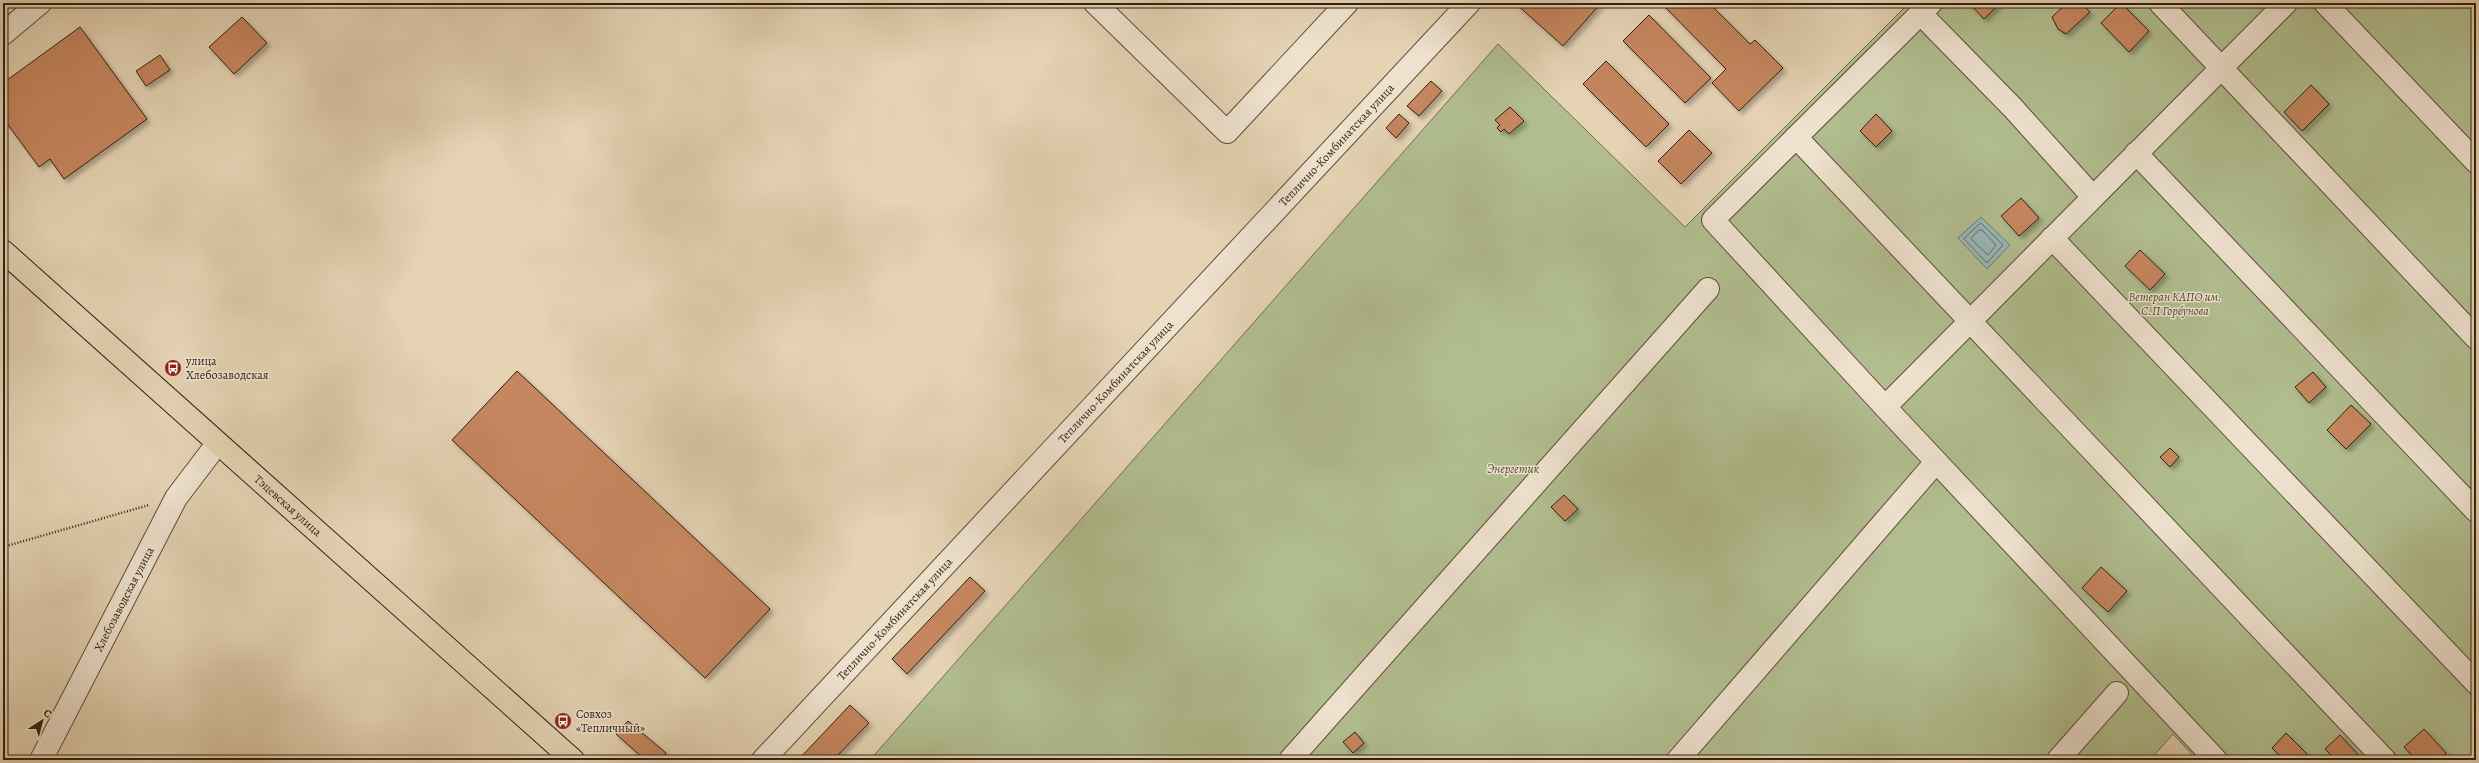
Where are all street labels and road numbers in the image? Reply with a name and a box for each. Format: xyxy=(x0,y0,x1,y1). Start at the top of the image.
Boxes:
street label: Теплично-Комбинатская улица xyxy=(1275,80,1398,210)
street label: Теплично-Комбинатская улица xyxy=(1054,317,1177,447)
street label: Тэцевская улица xyxy=(251,471,326,540)
street label: Хлебозаводская улица xyxy=(90,544,158,654)
street label: Теплично-Комбинатская улица xyxy=(833,554,956,684)

